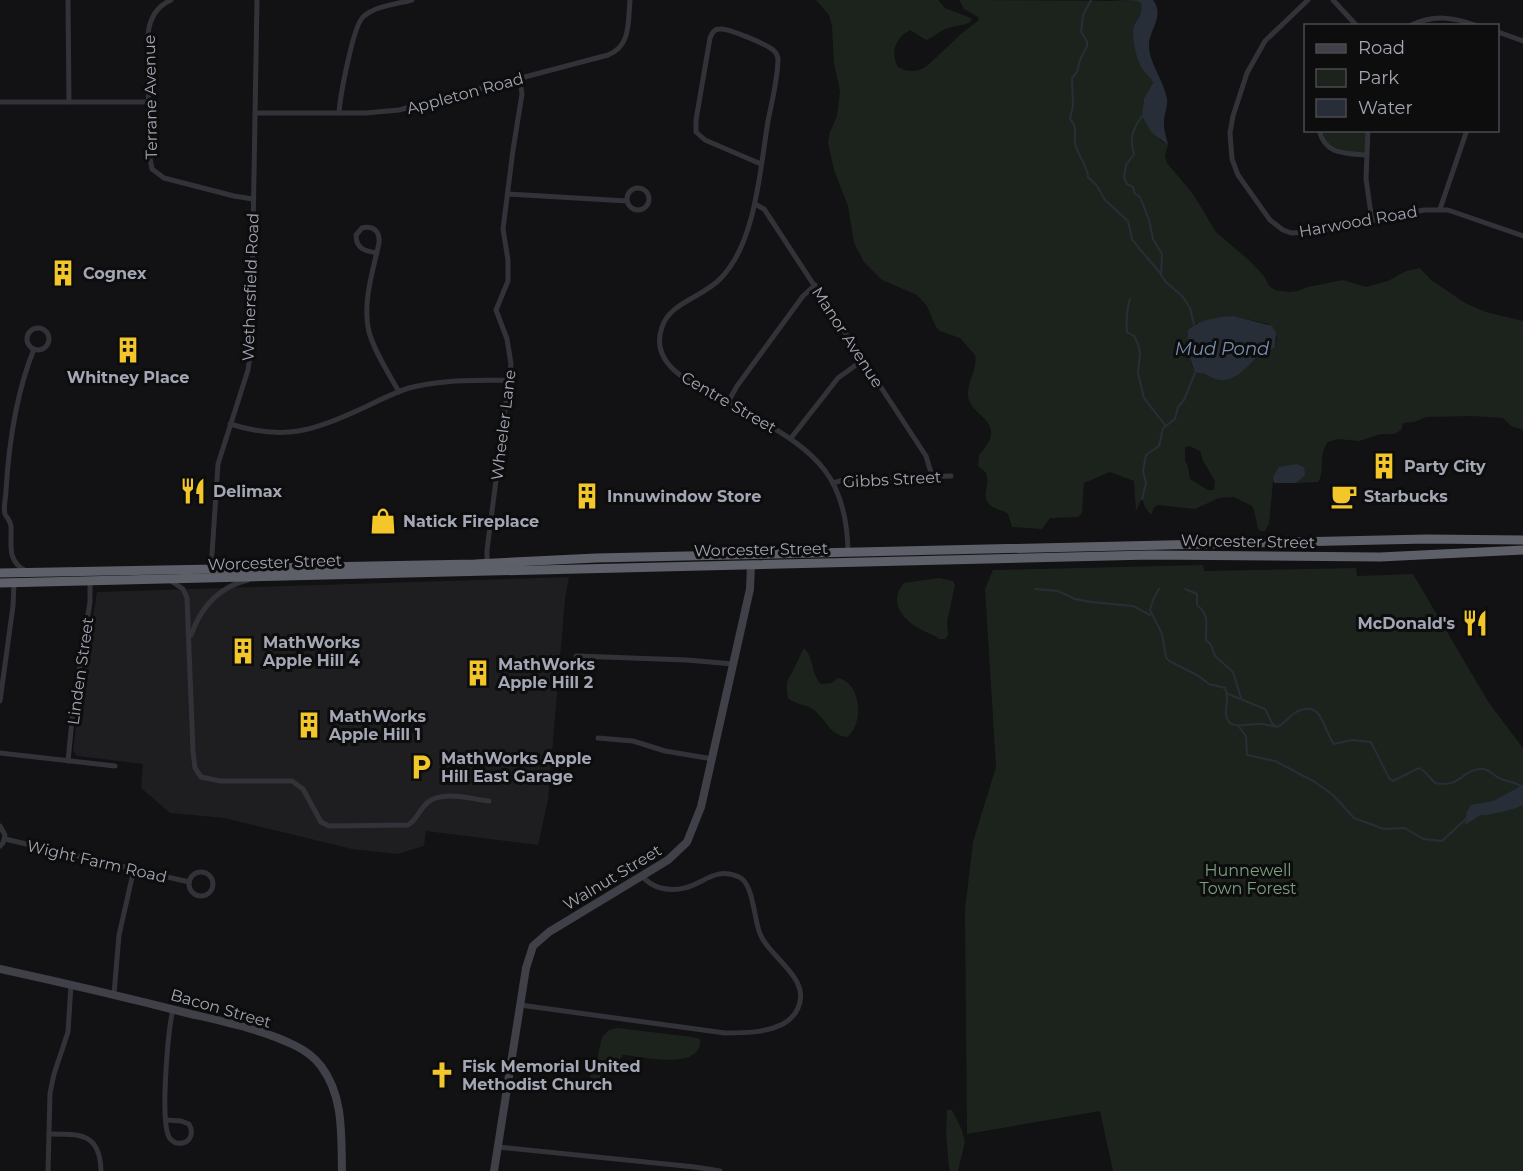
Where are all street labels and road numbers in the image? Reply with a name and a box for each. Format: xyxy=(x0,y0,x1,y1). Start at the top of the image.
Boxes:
street label: Terrane Avenue xyxy=(140,35,161,159)
street label: Appleton Road xyxy=(405,69,526,118)
street label: Harwood Road xyxy=(1297,202,1419,241)
street label: Wethersfield Road xyxy=(238,213,263,361)
street label: Manor Avenue xyxy=(808,283,887,391)
street label: Centre Street xyxy=(678,368,780,438)
street label: Wheeler Lane xyxy=(487,369,520,482)
street label: Gibbs Street xyxy=(842,467,942,492)
street label: Worcester Street xyxy=(1181,531,1316,552)
street label: Worcester Street xyxy=(694,539,829,560)
street label: Worcester Street xyxy=(208,551,343,574)
street label: Linden Street xyxy=(64,616,98,726)
street label: Wight Farm Road xyxy=(25,836,169,887)
street label: Walnut Street xyxy=(560,840,665,914)
street label: Bacon Street xyxy=(168,985,274,1032)

